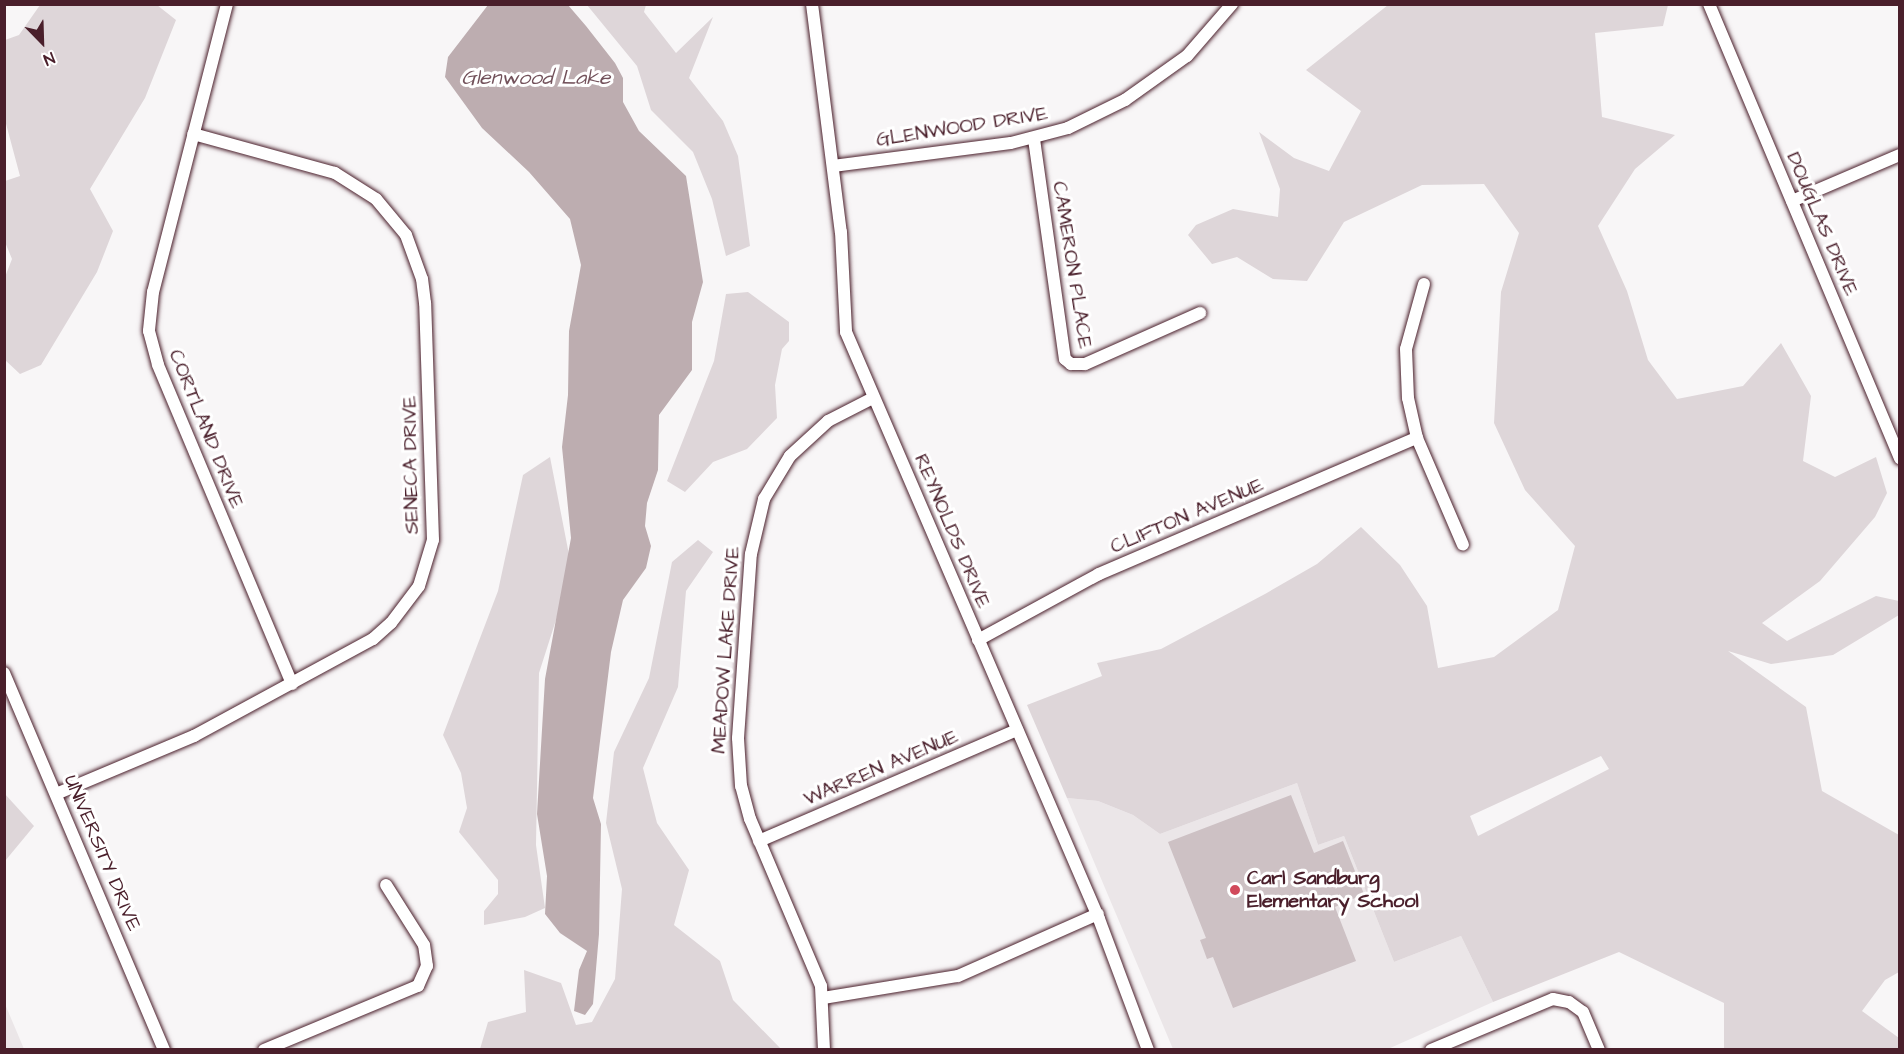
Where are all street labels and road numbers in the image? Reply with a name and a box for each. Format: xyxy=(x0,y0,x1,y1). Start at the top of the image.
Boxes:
street label: GLENWOOD DRIVE xyxy=(875,102,1049,152)
street label: DOUGLAS DRIVE xyxy=(1781,149,1863,299)
street label: CAMERON PLACE xyxy=(1047,180,1097,350)
street label: CORTLAND DRIVE xyxy=(163,346,249,512)
street label: SENECA DRIVE xyxy=(398,395,424,535)
street label: REYNOLDS DRIVE xyxy=(909,450,995,612)
street label: CLIFTON AVENUE xyxy=(1107,473,1267,559)
street label: MEADOW LAKE DRIVE xyxy=(707,546,745,754)
street label: WARREN AVENUE xyxy=(800,725,962,811)
street label: UNIVERSITY DRIVE xyxy=(58,771,146,935)

